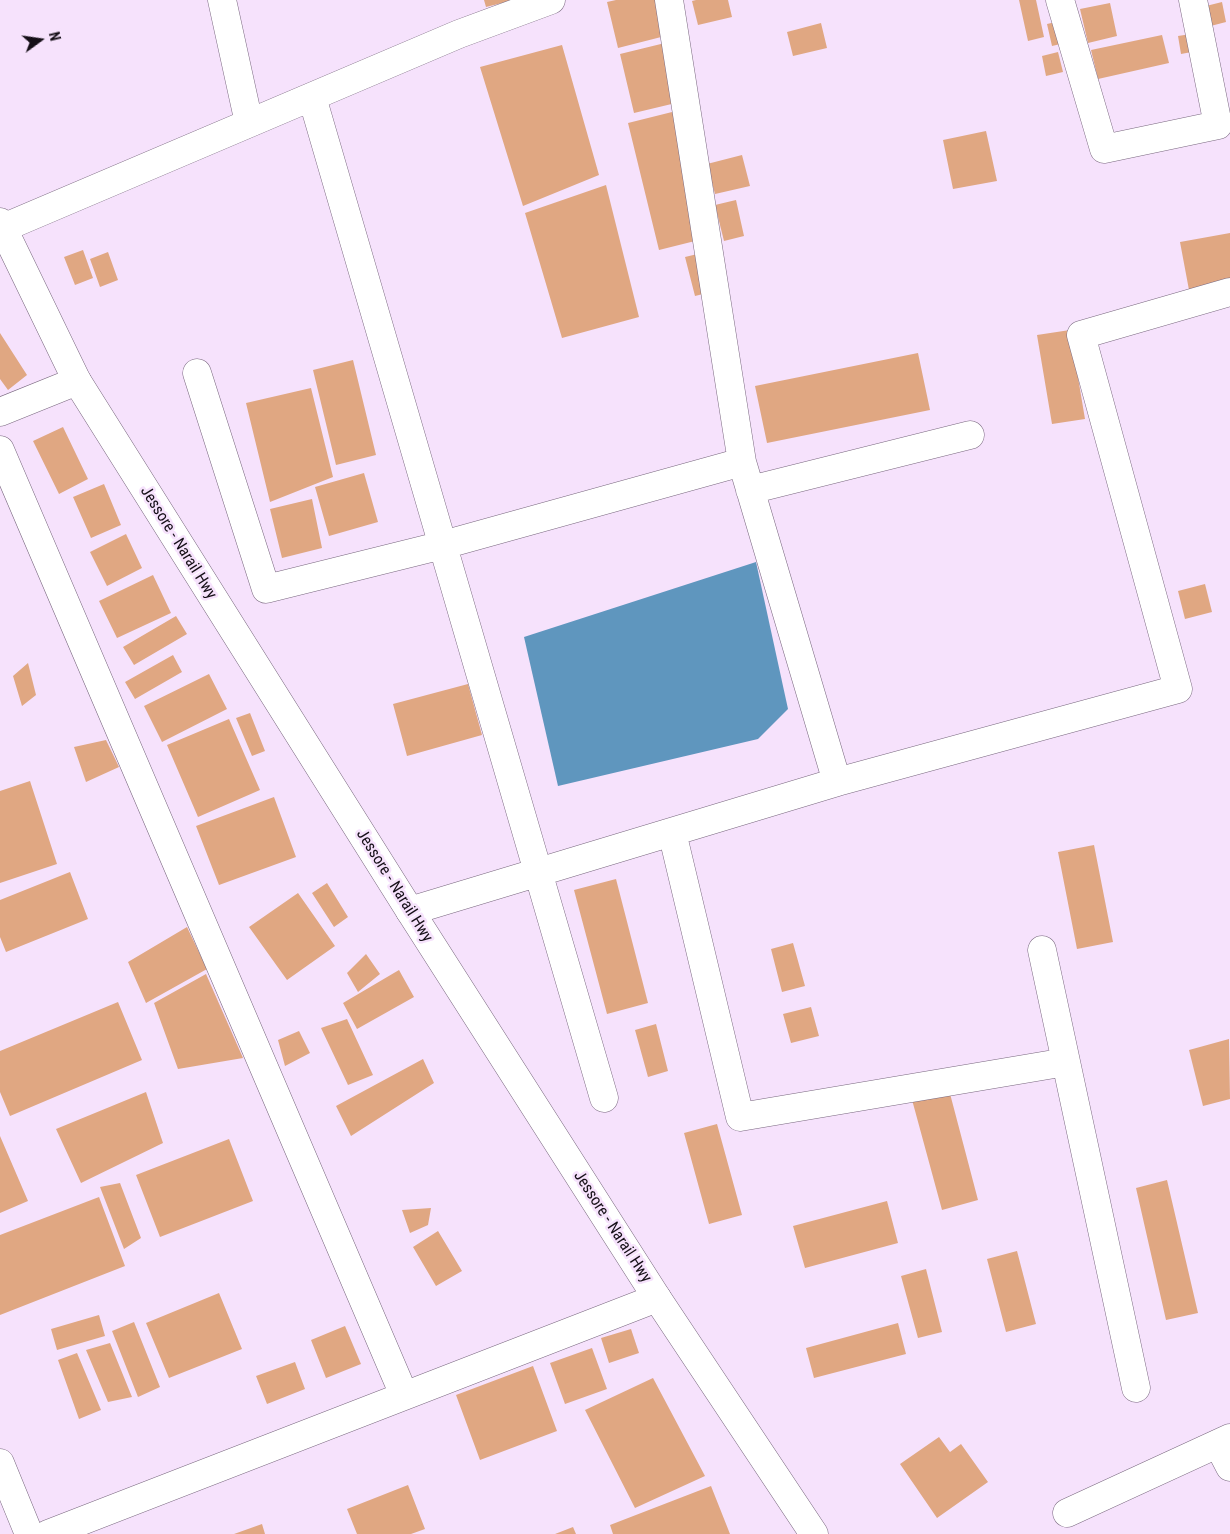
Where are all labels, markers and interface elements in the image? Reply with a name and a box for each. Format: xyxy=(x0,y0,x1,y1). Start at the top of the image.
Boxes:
north arrow xyxy=(15,15,65,65)
text: N xyxy=(46,30,63,42)
street label: Jessore - Narail Hwy xyxy=(136,483,220,603)
street label: Jessore - Narail Hwy xyxy=(352,826,436,946)
street label: Jessore - Narail Hwy xyxy=(569,1168,655,1286)

